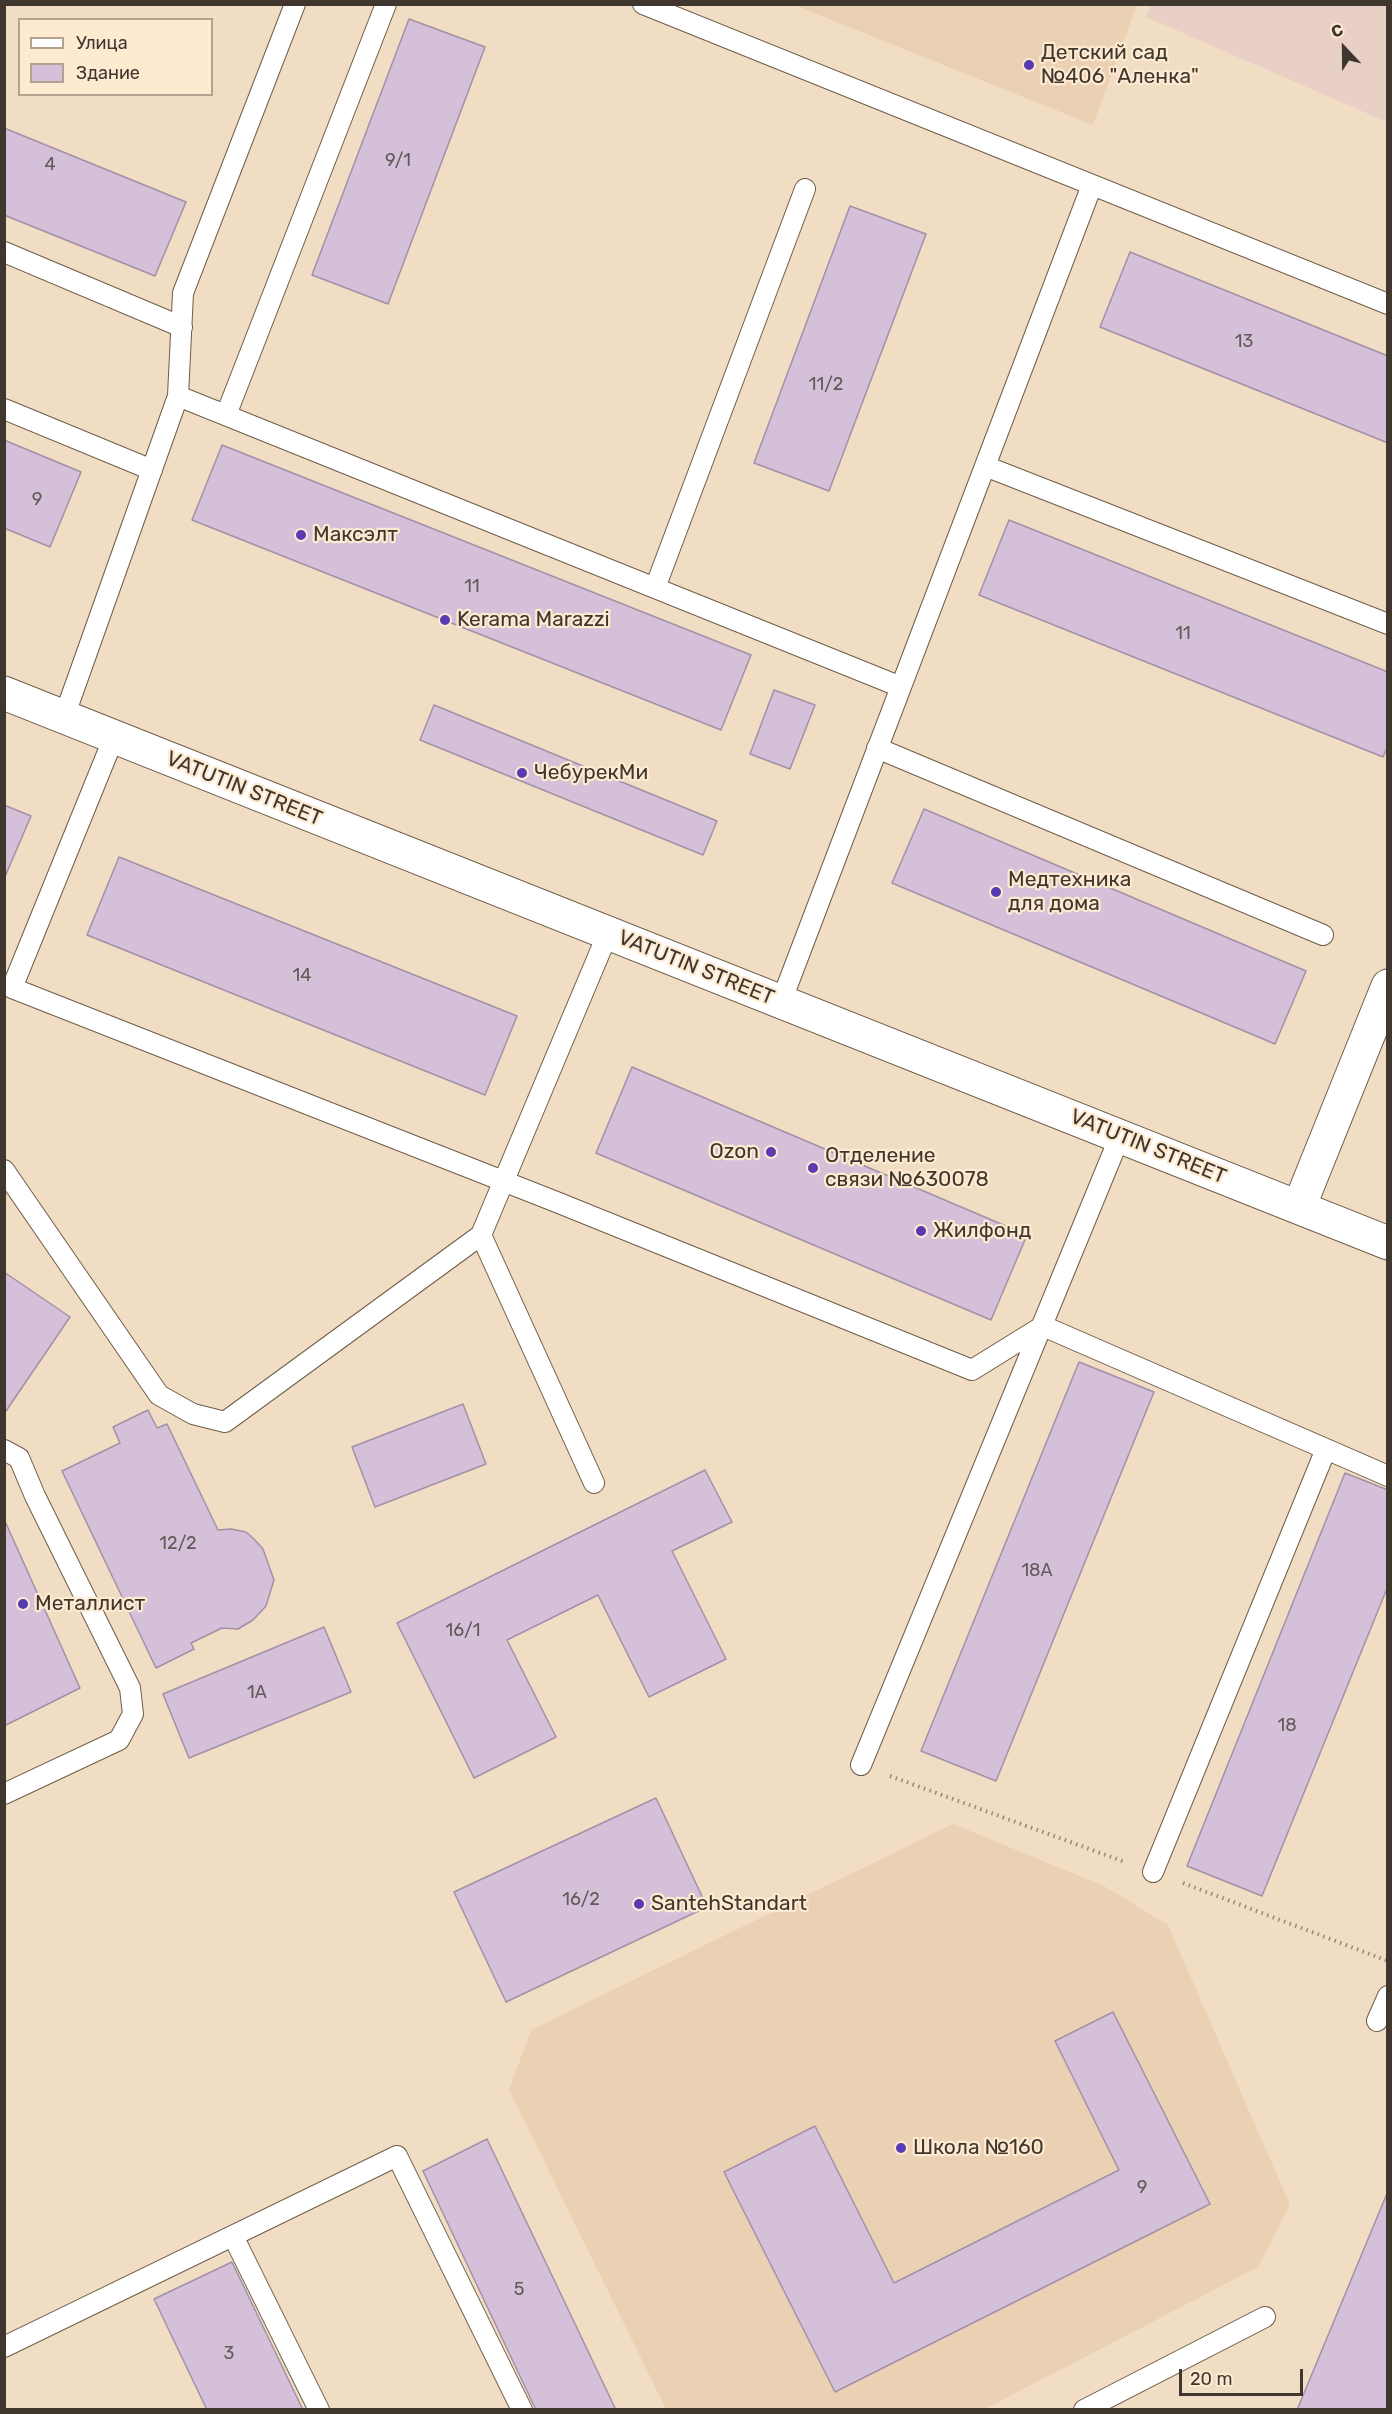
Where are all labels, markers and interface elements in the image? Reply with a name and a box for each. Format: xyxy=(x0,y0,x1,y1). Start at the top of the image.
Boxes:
legend xyxy=(18,18,213,96)
north arrow xyxy=(1314,18,1374,78)
text: С xyxy=(1328,20,1346,42)
text: Улица xyxy=(76,32,128,54)
place label: Детский сад №406 "Аленка" xyxy=(1041,40,1199,90)
marker: Детский сад №406 "Аленка" xyxy=(1022,58,1036,72)
text: Здание xyxy=(76,62,140,84)
house number: 9/1 xyxy=(385,150,411,172)
house number: 4 xyxy=(44,154,56,176)
house number: 13 xyxy=(1235,331,1253,353)
house number: 11/2 xyxy=(809,374,843,396)
house number: 9 xyxy=(32,489,42,511)
place label: Максэлт xyxy=(313,522,398,548)
marker: Максэлт xyxy=(294,528,308,542)
house number: 11 xyxy=(464,576,480,598)
place label: Kerama Marazzi xyxy=(457,607,610,633)
marker: Kerama Marazzi xyxy=(438,613,452,627)
house number: 11 xyxy=(1175,623,1191,645)
street label: VATUTIN STREET xyxy=(162,746,326,832)
place label: ЧебурекМи xyxy=(534,760,648,786)
marker: ЧебурекМи xyxy=(515,766,529,780)
place label: Медтехника для дома xyxy=(1008,867,1131,917)
marker: Медтехника для дома xyxy=(989,885,1003,899)
street label: VATUTIN STREET xyxy=(614,925,778,1011)
house number: 14 xyxy=(293,965,311,987)
street label: VATUTIN STREET xyxy=(1066,1104,1230,1190)
place label: Ozon xyxy=(709,1139,759,1165)
place label: Отделение связи №630078 xyxy=(825,1143,989,1193)
marker: Ozon xyxy=(764,1145,778,1159)
marker: Отделение связи №630078 xyxy=(806,1161,820,1175)
place label: Жилфонд xyxy=(933,1218,1031,1244)
marker: Жилфонд xyxy=(914,1224,928,1238)
house number: 12/2 xyxy=(159,1533,197,1555)
house number: 18А xyxy=(1021,1560,1053,1582)
place label: Металлист xyxy=(35,1591,145,1617)
marker: Металлист xyxy=(16,1597,30,1611)
house number: 16/1 xyxy=(446,1620,480,1642)
house number: 1А xyxy=(247,1682,267,1704)
house number: 18 xyxy=(1277,1715,1297,1737)
house number: 16/2 xyxy=(562,1889,600,1911)
place label: SantehStandart xyxy=(651,1891,807,1917)
marker: SantehStandart xyxy=(632,1897,646,1911)
place label: Школа №160 xyxy=(913,2135,1044,2161)
marker: Школа №160 xyxy=(894,2141,908,2155)
house number: 9 xyxy=(1137,2177,1147,2199)
house number: 5 xyxy=(514,2279,524,2301)
house number: 3 xyxy=(224,2343,234,2365)
scale bar xyxy=(1182,2357,1306,2395)
text: 20 m xyxy=(1190,2368,1232,2390)

